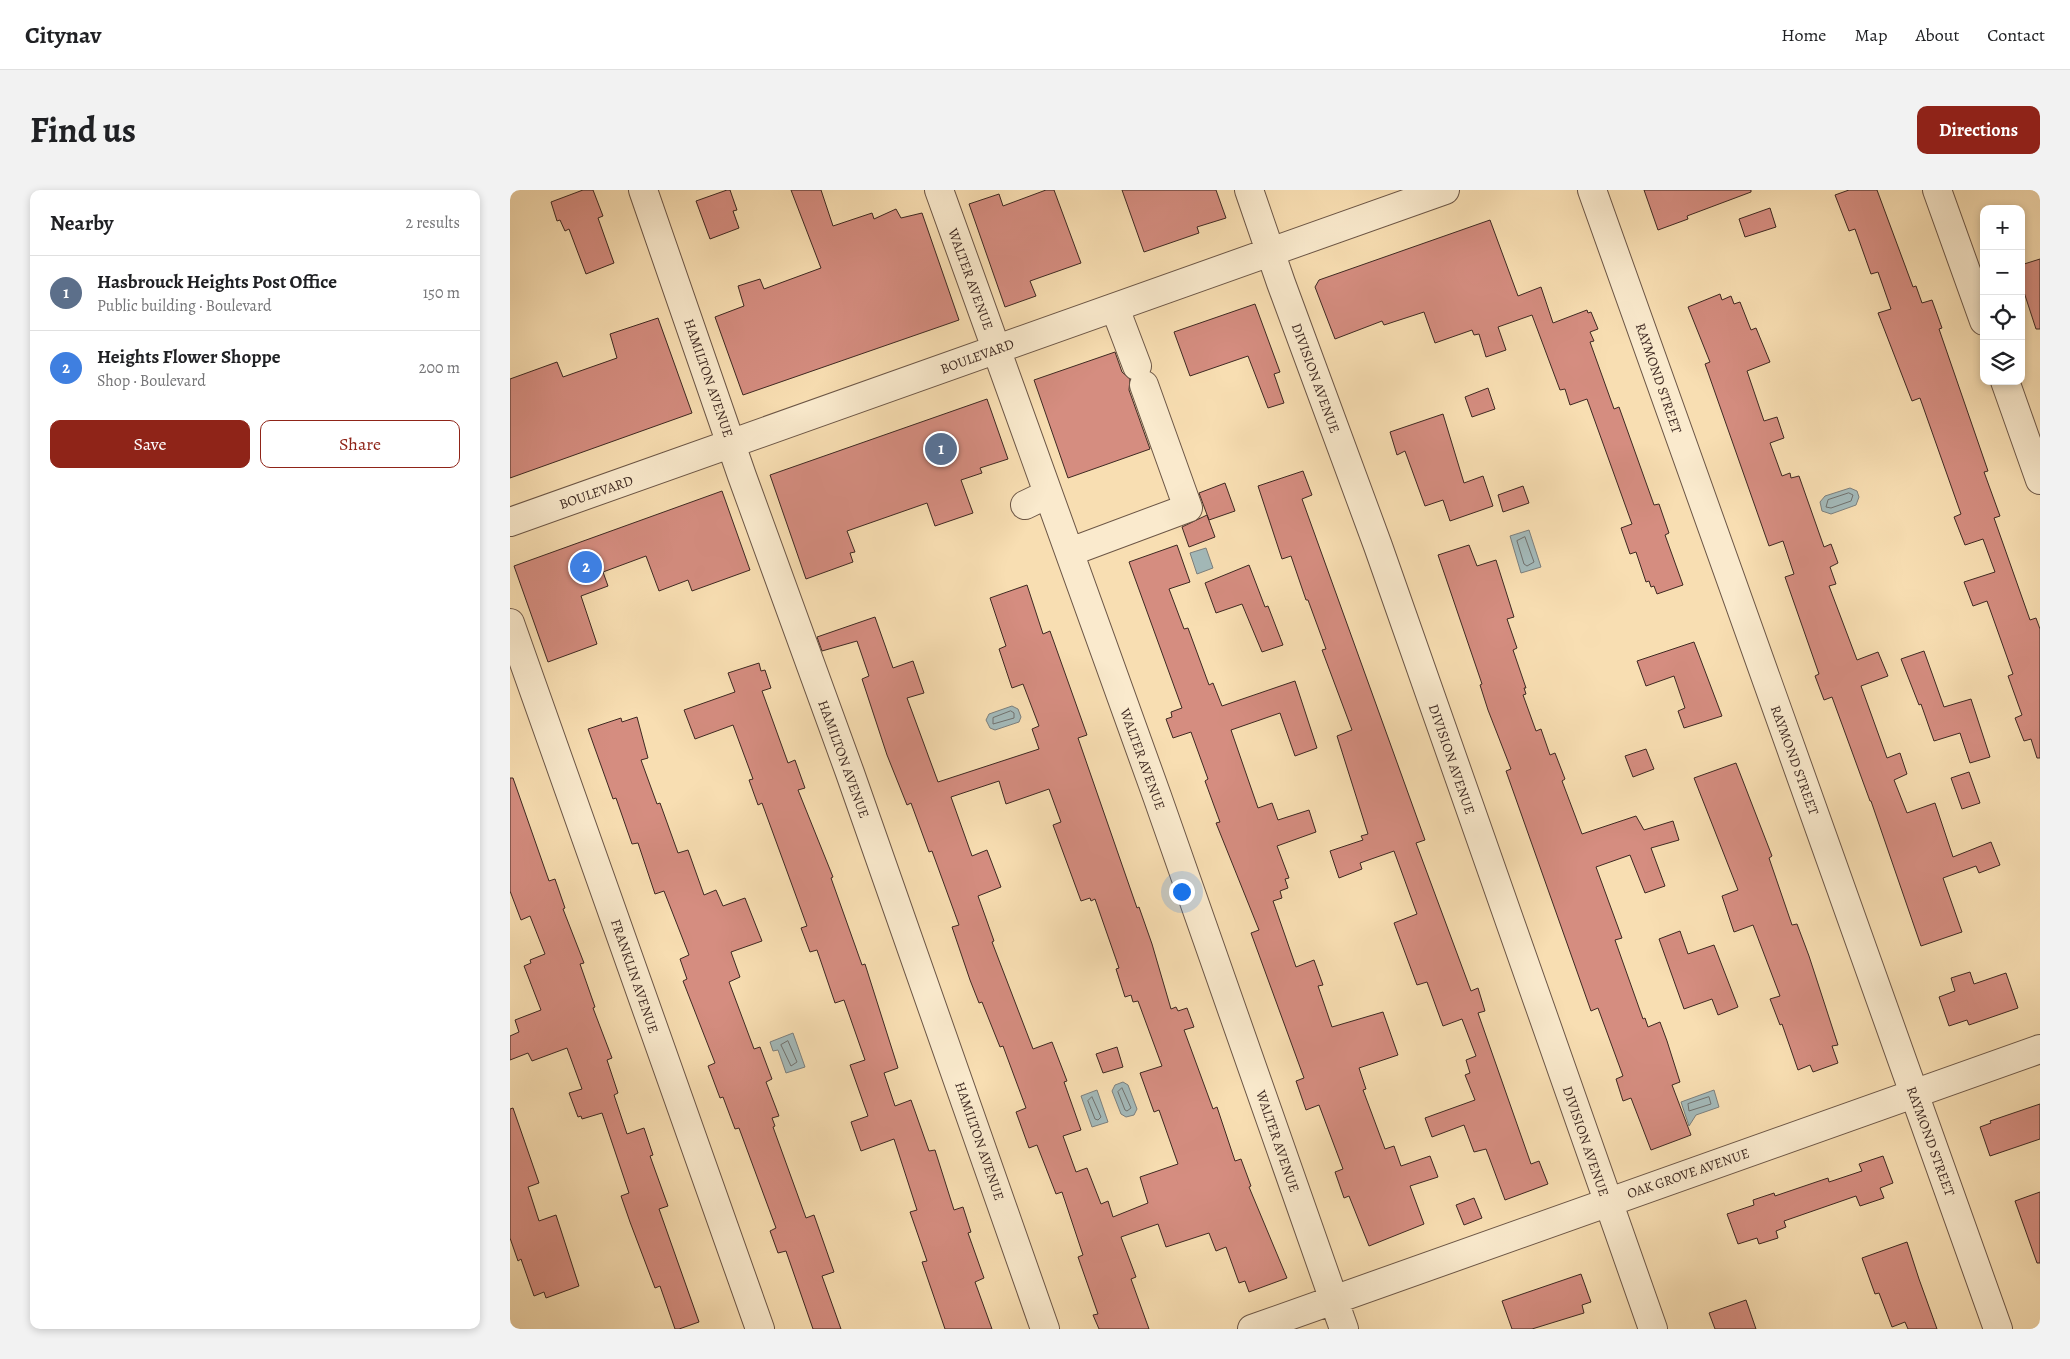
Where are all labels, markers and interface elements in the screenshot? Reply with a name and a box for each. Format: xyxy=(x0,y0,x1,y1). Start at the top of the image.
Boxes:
text: Citynav xyxy=(25,19,101,51)
text: Home xyxy=(1781,23,1826,47)
text: Map xyxy=(1854,23,1887,47)
text: About xyxy=(1915,23,1959,47)
text: Contact xyxy=(1987,23,2045,47)
text: Find us xyxy=(30,106,136,154)
button: Directions xyxy=(1917,106,2040,154)
map controls xyxy=(1980,205,2025,385)
button: + xyxy=(1980,205,2025,250)
text: Nearby xyxy=(50,209,113,237)
text: 2 results xyxy=(405,212,460,234)
street label: WALTER AVENUE xyxy=(943,225,998,333)
button: − xyxy=(1980,250,2025,295)
text: Hasbrouck Heights Post Office xyxy=(97,269,337,295)
text: 1 xyxy=(63,282,69,304)
text: 150 m xyxy=(423,282,460,304)
text: Public building · Boulevard xyxy=(97,295,272,317)
button: locate xyxy=(1980,295,2025,340)
street label: HAMILTON AVENUE xyxy=(679,316,738,440)
street label: RAYMOND STREET xyxy=(1631,320,1686,436)
street label: DIVISION AVENUE xyxy=(1287,321,1344,436)
street label: BOULEVARD xyxy=(938,334,1017,379)
button: layers xyxy=(1980,340,2025,385)
text: Heights Flower Shoppe xyxy=(97,344,280,370)
text: 2 xyxy=(62,357,70,379)
text: 200 m xyxy=(419,357,460,379)
text: Shop · Boulevard xyxy=(97,370,206,392)
button: Save xyxy=(50,420,250,468)
button: Share xyxy=(260,420,460,468)
pin: 1 xyxy=(925,430,957,468)
street label: BOULEVARD xyxy=(557,471,636,514)
pin: 2 xyxy=(570,548,602,586)
street label: HAMILTON AVENUE xyxy=(813,698,874,821)
street label: DIVISION AVENUE xyxy=(1424,701,1479,817)
street label: RAYMOND STREET xyxy=(1766,703,1823,818)
street label: WALTER AVENUE xyxy=(1115,705,1170,813)
your location xyxy=(1169,879,1195,905)
street label: FRANKLIN AVENUE xyxy=(606,916,663,1036)
street label: HAMILTON AVENUE xyxy=(950,1079,1009,1203)
street label: DIVISION AVENUE xyxy=(1558,1083,1613,1199)
street label: RAYMOND STREET xyxy=(1902,1084,1959,1199)
street label: WALTER AVENUE xyxy=(1251,1087,1304,1195)
street label: OAK GROVE AVENUE xyxy=(1624,1144,1752,1203)

